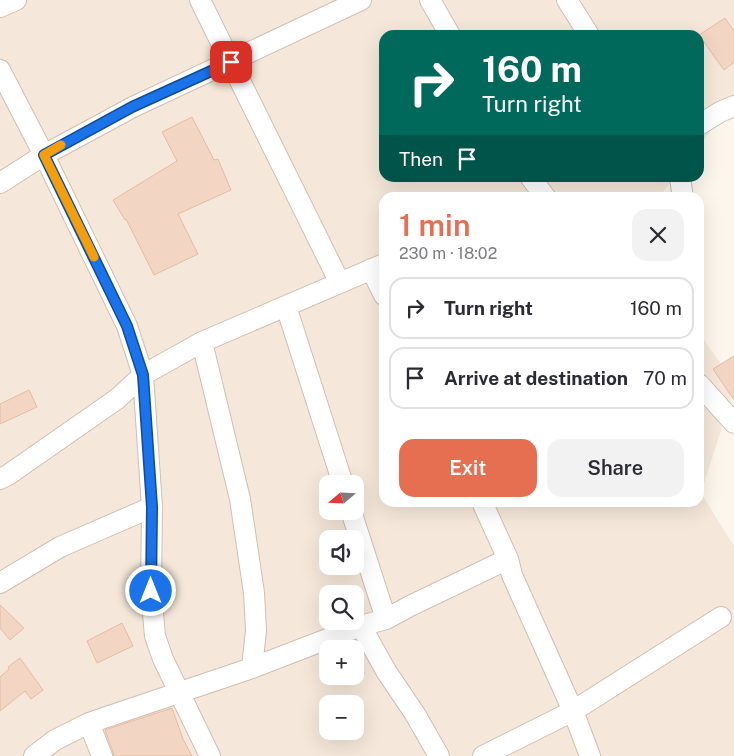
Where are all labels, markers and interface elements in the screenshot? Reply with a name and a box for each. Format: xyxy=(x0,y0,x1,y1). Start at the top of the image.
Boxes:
pin xyxy=(210,41,252,83)
icon: arrive xyxy=(217,48,245,76)
text: 160 m xyxy=(482,49,582,90)
icon: right xyxy=(399,50,464,115)
text: Turn right xyxy=(482,91,582,117)
icon: arrive xyxy=(453,145,481,173)
text: Then xyxy=(399,148,443,170)
text: 1 min xyxy=(399,207,470,243)
button: close xyxy=(632,209,684,261)
text: 230 m · 18:02 xyxy=(399,244,497,263)
icon: right xyxy=(401,294,429,322)
text: Turn right xyxy=(444,297,533,319)
text: 160 m xyxy=(630,297,682,319)
icon: arrive xyxy=(401,364,429,392)
text: Arrive at destination xyxy=(444,367,628,389)
text: 70 m xyxy=(643,367,687,389)
button: Exit xyxy=(399,439,537,497)
button: Share xyxy=(547,439,684,497)
north arrow xyxy=(319,475,364,520)
map controls xyxy=(319,475,364,740)
button: sound xyxy=(319,530,364,575)
position arrow xyxy=(124,564,176,616)
button: search xyxy=(319,585,364,630)
button: + xyxy=(319,640,364,685)
button: − xyxy=(319,695,364,740)

